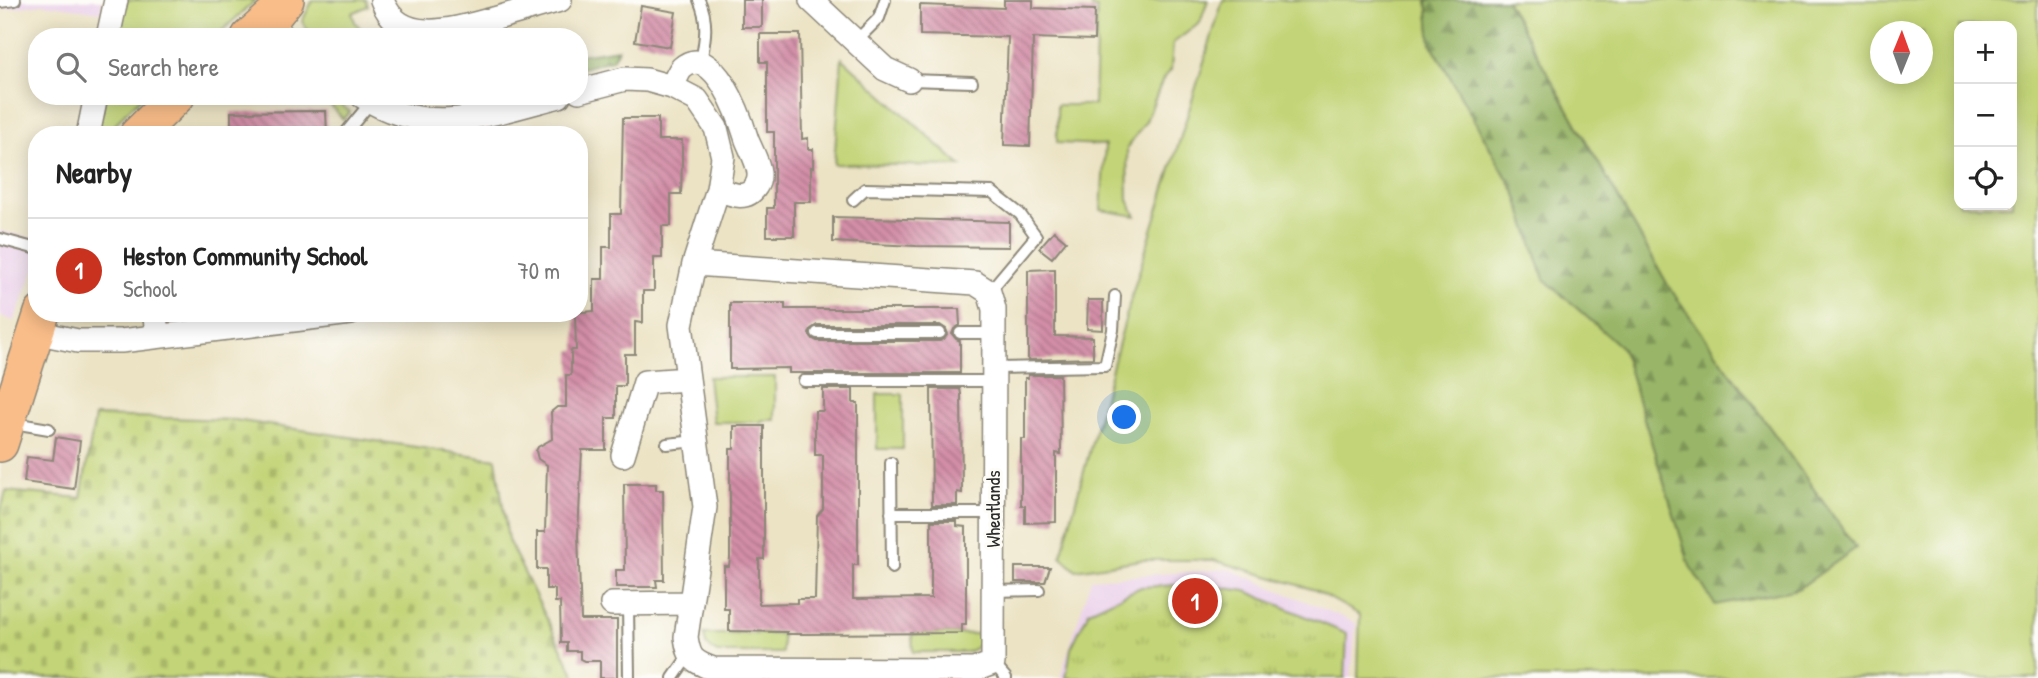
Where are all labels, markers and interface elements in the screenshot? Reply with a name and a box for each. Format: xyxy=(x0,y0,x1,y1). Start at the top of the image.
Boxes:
north arrow xyxy=(1870,21,1933,84)
map controls xyxy=(1954,21,2017,210)
button: + xyxy=(1954,21,2017,84)
search box xyxy=(28,28,588,105)
icon: search xyxy=(52,48,90,86)
text: Search here xyxy=(108,49,219,84)
button: − xyxy=(1954,84,2017,147)
button: locate xyxy=(1954,147,2017,210)
text: Nearby xyxy=(56,152,132,192)
text: Heston Community School xyxy=(123,238,367,273)
text: 1 xyxy=(75,255,83,286)
text: 70 m xyxy=(517,255,560,286)
text: School xyxy=(123,273,177,304)
your location xyxy=(1107,400,1141,434)
street label: Wheatlands xyxy=(980,470,1006,548)
pin: 1 xyxy=(1172,575,1218,627)

